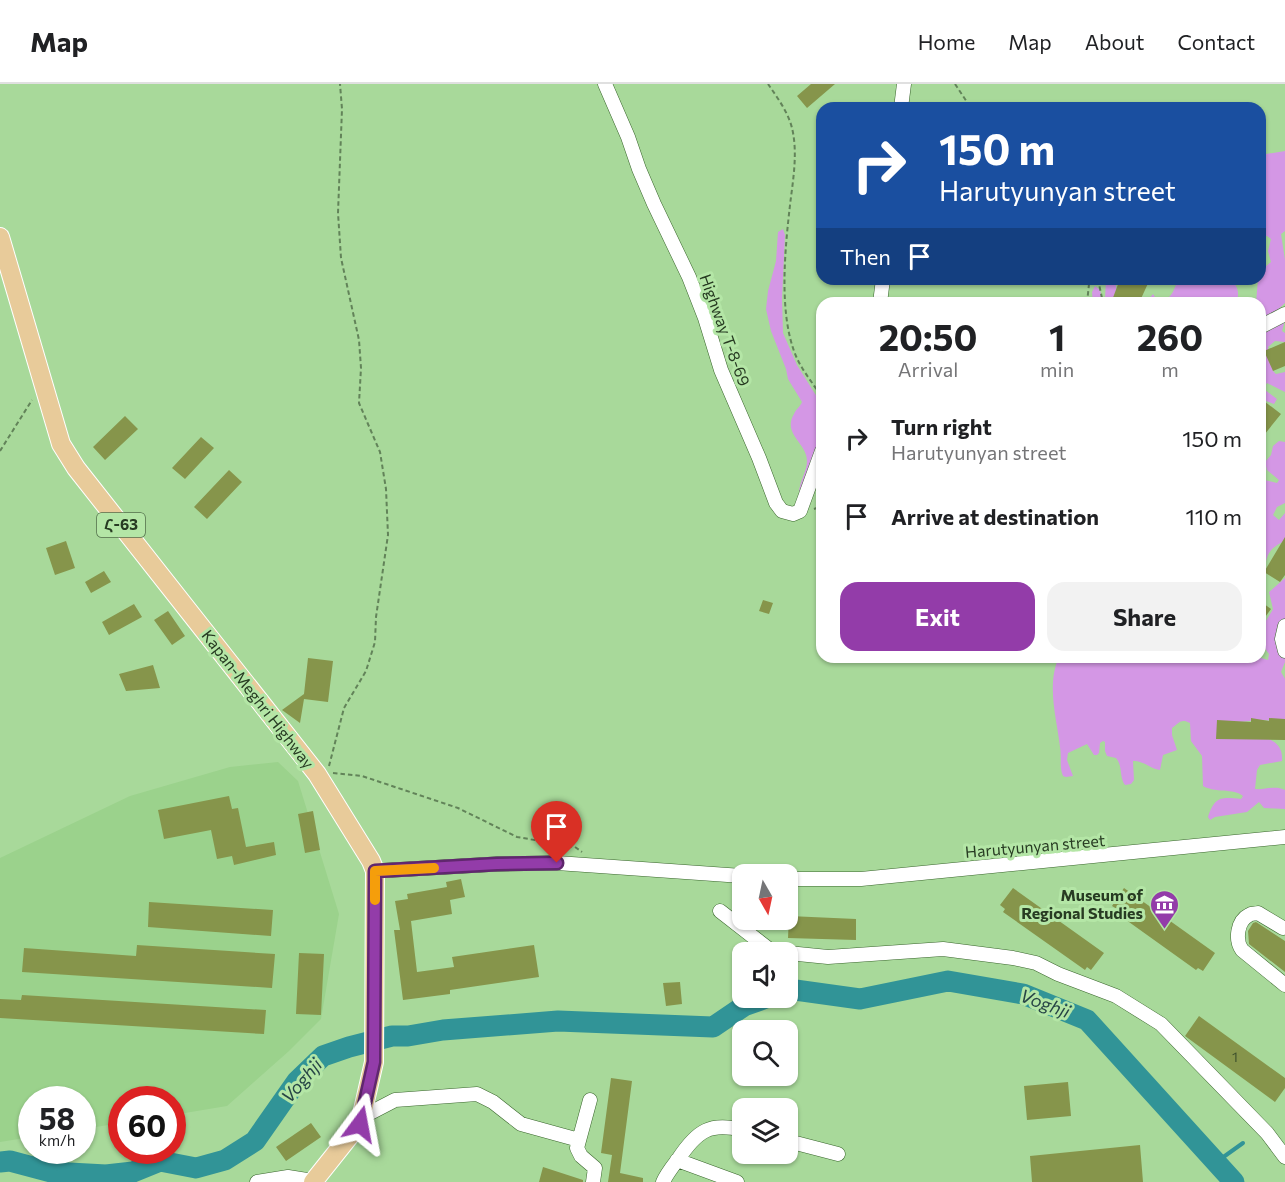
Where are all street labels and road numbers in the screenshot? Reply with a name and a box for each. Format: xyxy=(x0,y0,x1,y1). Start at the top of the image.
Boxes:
street label: Highway T-8-69 xyxy=(696,271,755,388)
road number: Հ-63 xyxy=(97,513,145,537)
street label: Kapan-Meghri Highway xyxy=(198,626,318,772)
street label: Harutyunyan street xyxy=(964,830,1106,861)

